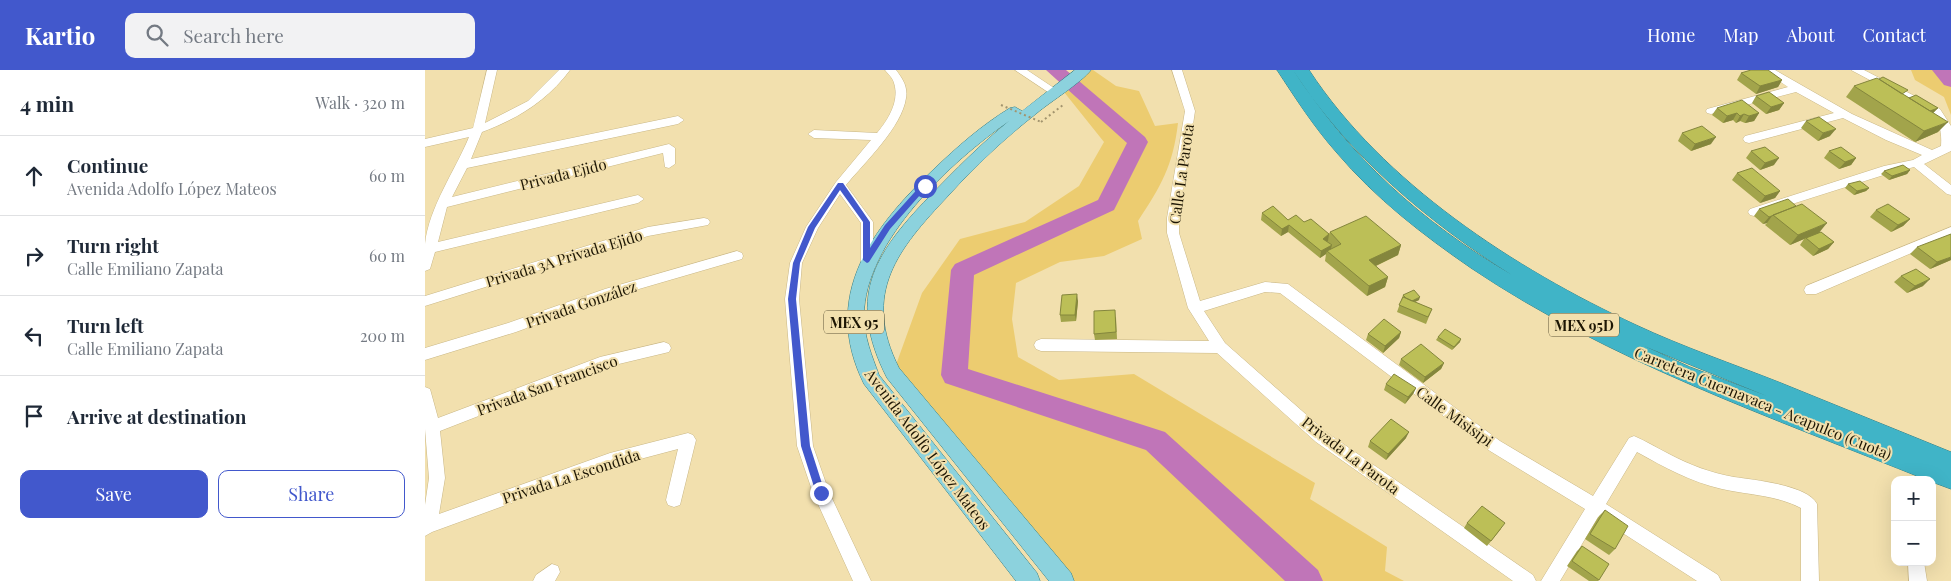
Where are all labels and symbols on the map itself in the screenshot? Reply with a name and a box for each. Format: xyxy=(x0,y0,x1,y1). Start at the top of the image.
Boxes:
street label: Calle La Parota xyxy=(1164,122,1198,225)
street label: Privada Ejido xyxy=(518,154,608,194)
route start xyxy=(914,175,937,198)
street label: Privada 3A Privada Ejido xyxy=(483,225,645,291)
street label: Privada González xyxy=(523,276,639,332)
road number: MEX 95 xyxy=(824,310,884,334)
road number: MEX 95D xyxy=(1549,314,1619,336)
street label: Carretera Cuernavaca - Acapulco (Cuota) xyxy=(1631,342,1895,464)
street label: Privada San Francisco xyxy=(474,350,620,420)
street label: Avenida Adolfo López Mateos xyxy=(860,364,995,534)
street label: Calle Misisipi xyxy=(1413,381,1498,451)
street label: Privada La Parota xyxy=(1298,412,1404,499)
street label: Privada La Escondida xyxy=(500,444,643,508)
route end xyxy=(810,482,833,505)

